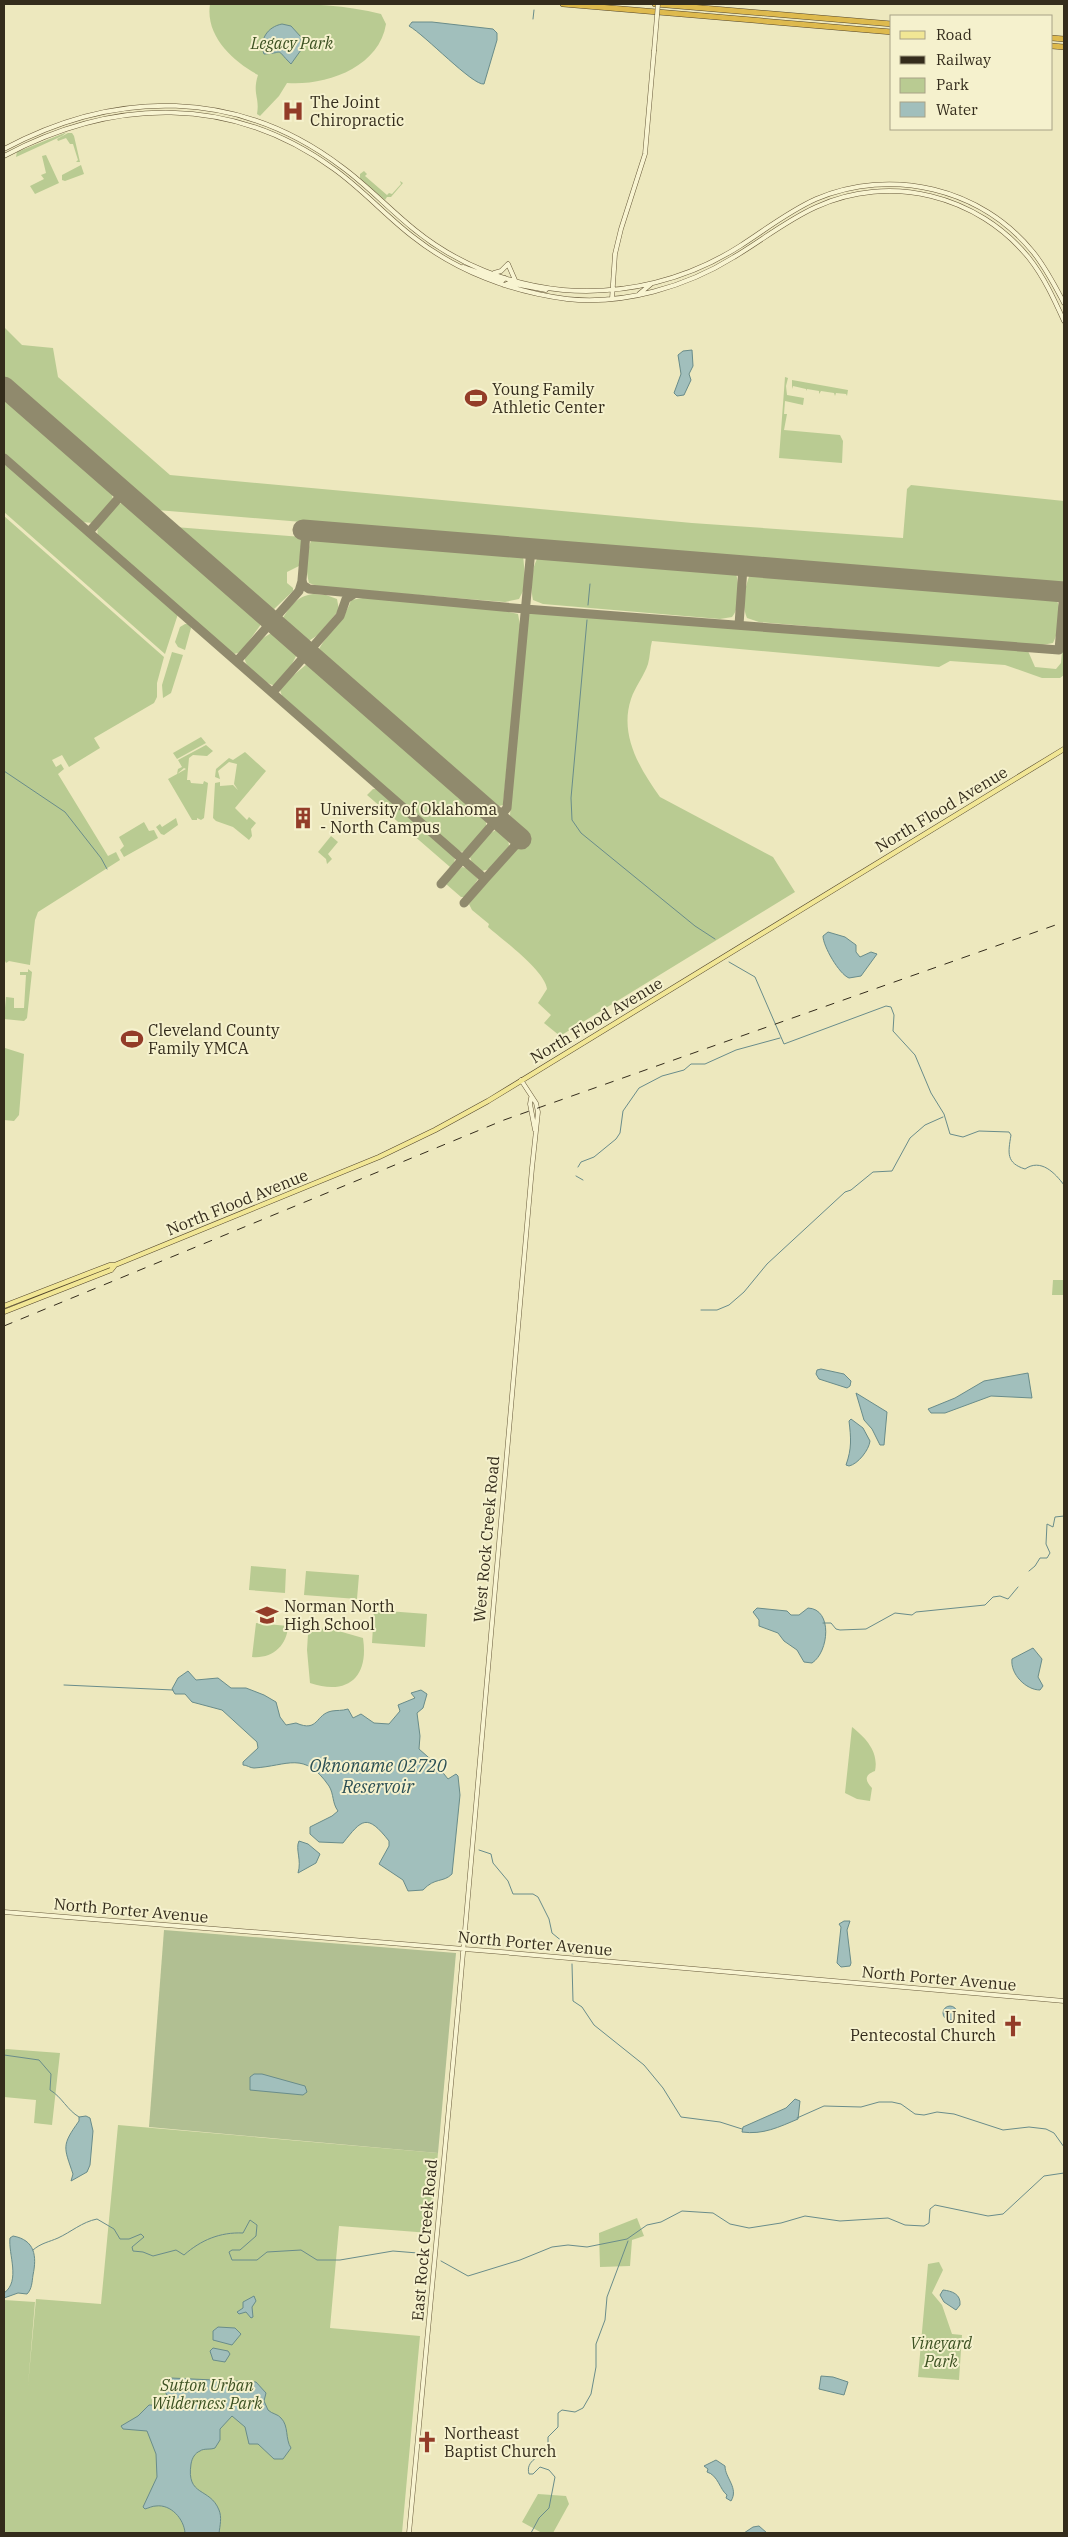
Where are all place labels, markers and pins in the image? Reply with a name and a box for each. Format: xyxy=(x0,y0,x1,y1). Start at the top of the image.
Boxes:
place label: The Joint Chiropractic xyxy=(310,92,404,130)
hospital icon: The Joint Chiropractic xyxy=(280,98,306,124)
place label: Young Family Athletic Center xyxy=(492,379,605,417)
sports icon: Young Family Athletic Center xyxy=(463,385,489,411)
place label: University of Oklahoma - North Campus xyxy=(320,799,498,837)
building icon: University of Oklahoma - North Campus xyxy=(290,805,316,831)
place label: Cleveland County Family YMCA xyxy=(148,1020,280,1058)
sports icon: Cleveland County Family YMCA xyxy=(119,1026,145,1052)
place label: Norman North High School xyxy=(284,1596,395,1634)
school or university icon: Norman North High School xyxy=(254,1602,280,1628)
place label: United Pentecostal Church xyxy=(850,2007,996,2045)
church icon: United Pentecostal Church xyxy=(1000,2013,1026,2039)
place label: Northeast Baptist Church xyxy=(444,2423,557,2461)
church icon: Northeast Baptist Church xyxy=(414,2429,440,2455)

